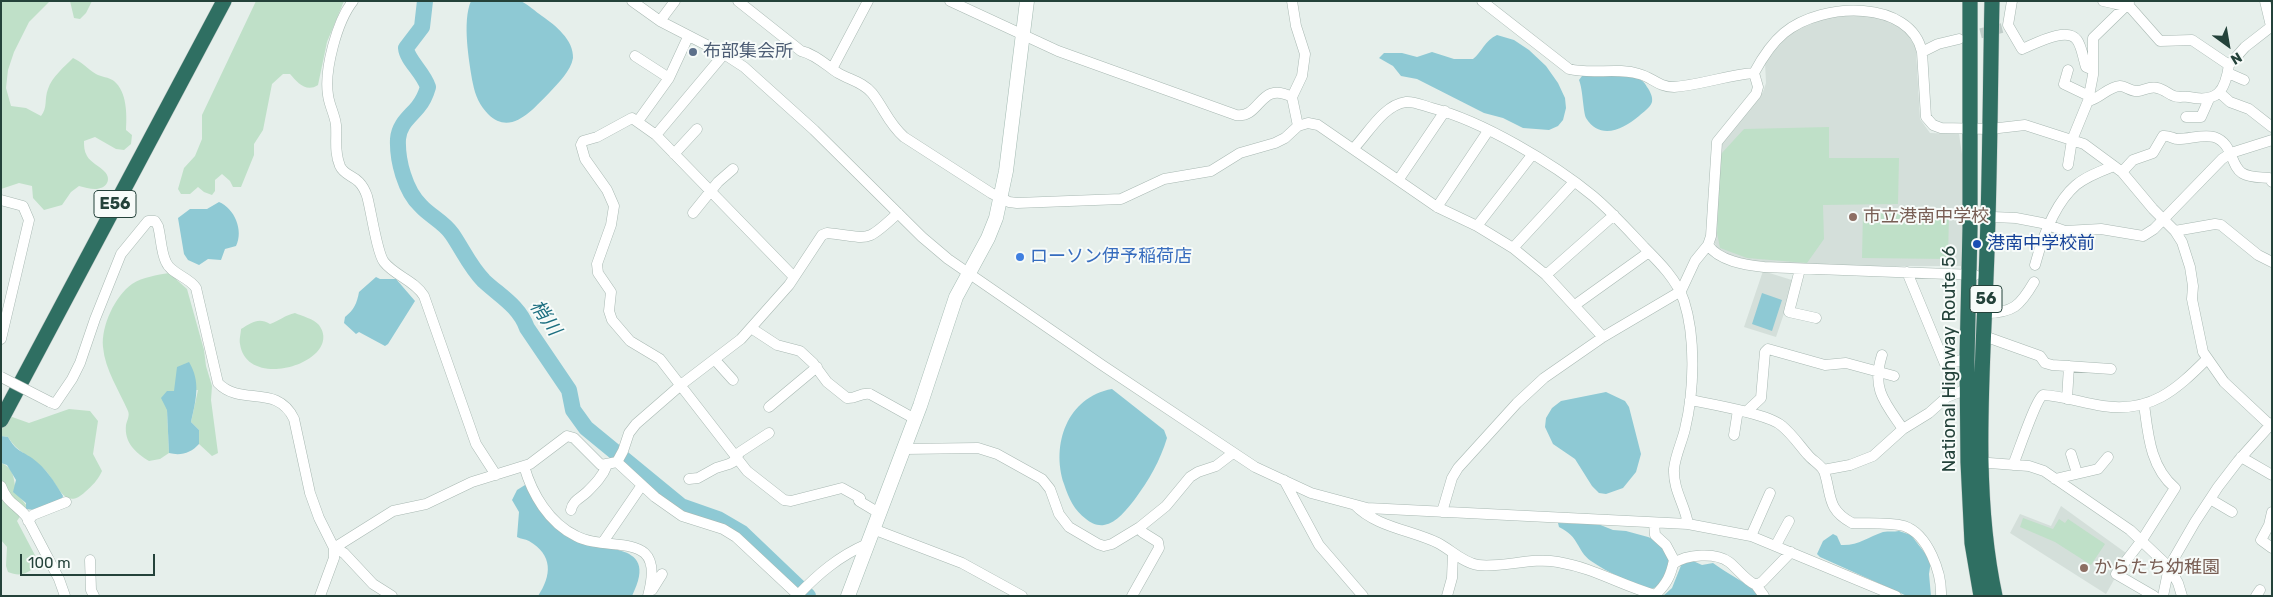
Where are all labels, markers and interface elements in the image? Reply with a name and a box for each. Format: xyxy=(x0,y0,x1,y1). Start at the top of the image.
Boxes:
north arrow xyxy=(2203,20,2253,70)
place label: 布部集会所 xyxy=(703,41,793,63)
marker: 布部集会所 xyxy=(687,46,699,58)
text: N xyxy=(2227,48,2245,68)
road number: E56 xyxy=(94,190,136,218)
place label: 市立港南中学校 xyxy=(1863,206,1989,228)
marker: 市立港南中学校 xyxy=(1847,211,1859,223)
place label: 港南中学校前 xyxy=(1987,233,2095,255)
marker: 港南中学校前 xyxy=(1971,238,1983,250)
place label: ローソン伊予稲荷店 xyxy=(1030,246,1192,268)
street label: National Highway Route 56 xyxy=(1939,246,1961,472)
marker: ローソン伊予稲荷店 xyxy=(1014,251,1026,263)
road number: 56 xyxy=(1970,286,2002,312)
water label: 梢川 xyxy=(525,296,565,340)
scale bar xyxy=(22,544,158,576)
text: 100 m xyxy=(28,554,70,572)
place label: からたち幼稚園 xyxy=(2094,557,2220,579)
marker: からたち幼稚園 xyxy=(2078,562,2090,574)

